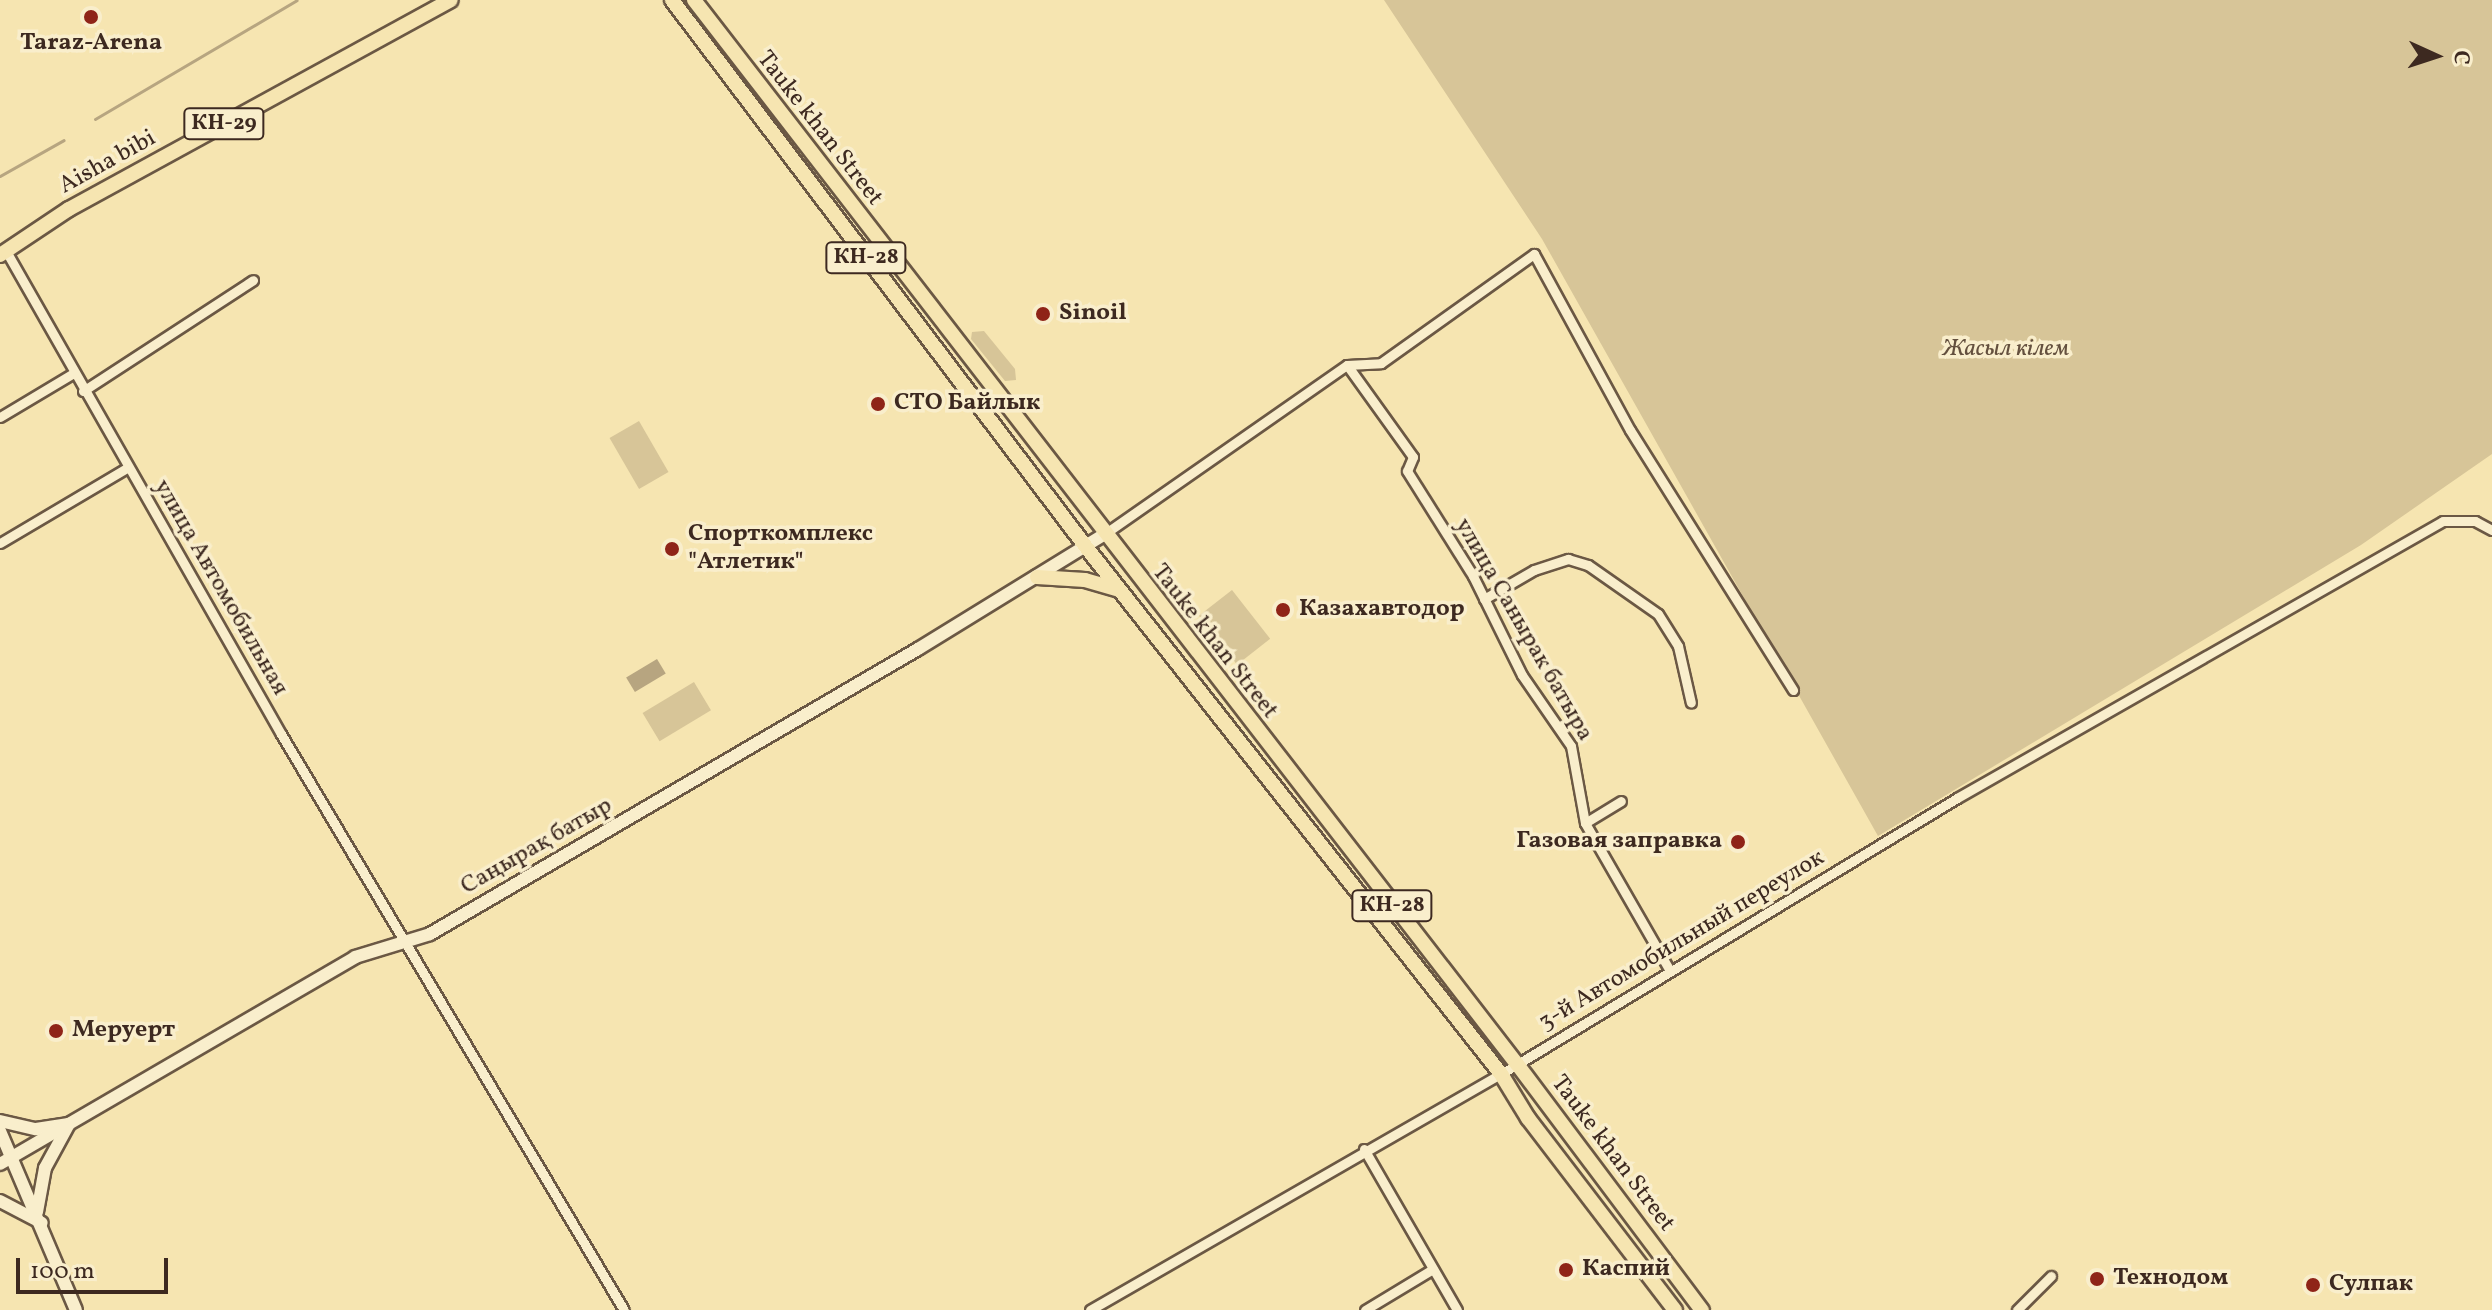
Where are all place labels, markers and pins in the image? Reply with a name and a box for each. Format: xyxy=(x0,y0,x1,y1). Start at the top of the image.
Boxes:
marker: Taraz-Arena xyxy=(82,8,100,26)
place label: Taraz-Arena xyxy=(20,30,162,58)
place label: Sinoil xyxy=(1059,300,1127,328)
marker: Sinoil xyxy=(1034,305,1052,323)
place label: СТО Байлык xyxy=(894,390,1040,418)
marker: СТО Байлык xyxy=(869,395,887,413)
place label: Спорткомплекс "Атлетик" xyxy=(688,521,873,577)
marker: Спорткомплекс "Атлетик" xyxy=(663,540,681,558)
place label: Казахавтодор xyxy=(1299,596,1465,624)
marker: Казахавтодор xyxy=(1274,601,1292,619)
place label: Газовая заправка xyxy=(1516,828,1722,856)
marker: Газовая заправка xyxy=(1729,833,1747,851)
place label: Меруерт xyxy=(72,1017,175,1045)
marker: Меруерт xyxy=(47,1022,65,1040)
place label: Каспий xyxy=(1582,1256,1670,1284)
marker: Каспий xyxy=(1557,1261,1575,1279)
place label: Технодом xyxy=(2113,1265,2228,1293)
marker: Технодом xyxy=(2088,1270,2106,1288)
place label: Сулпак xyxy=(2329,1271,2413,1299)
marker: Сулпак xyxy=(2304,1276,2322,1294)

